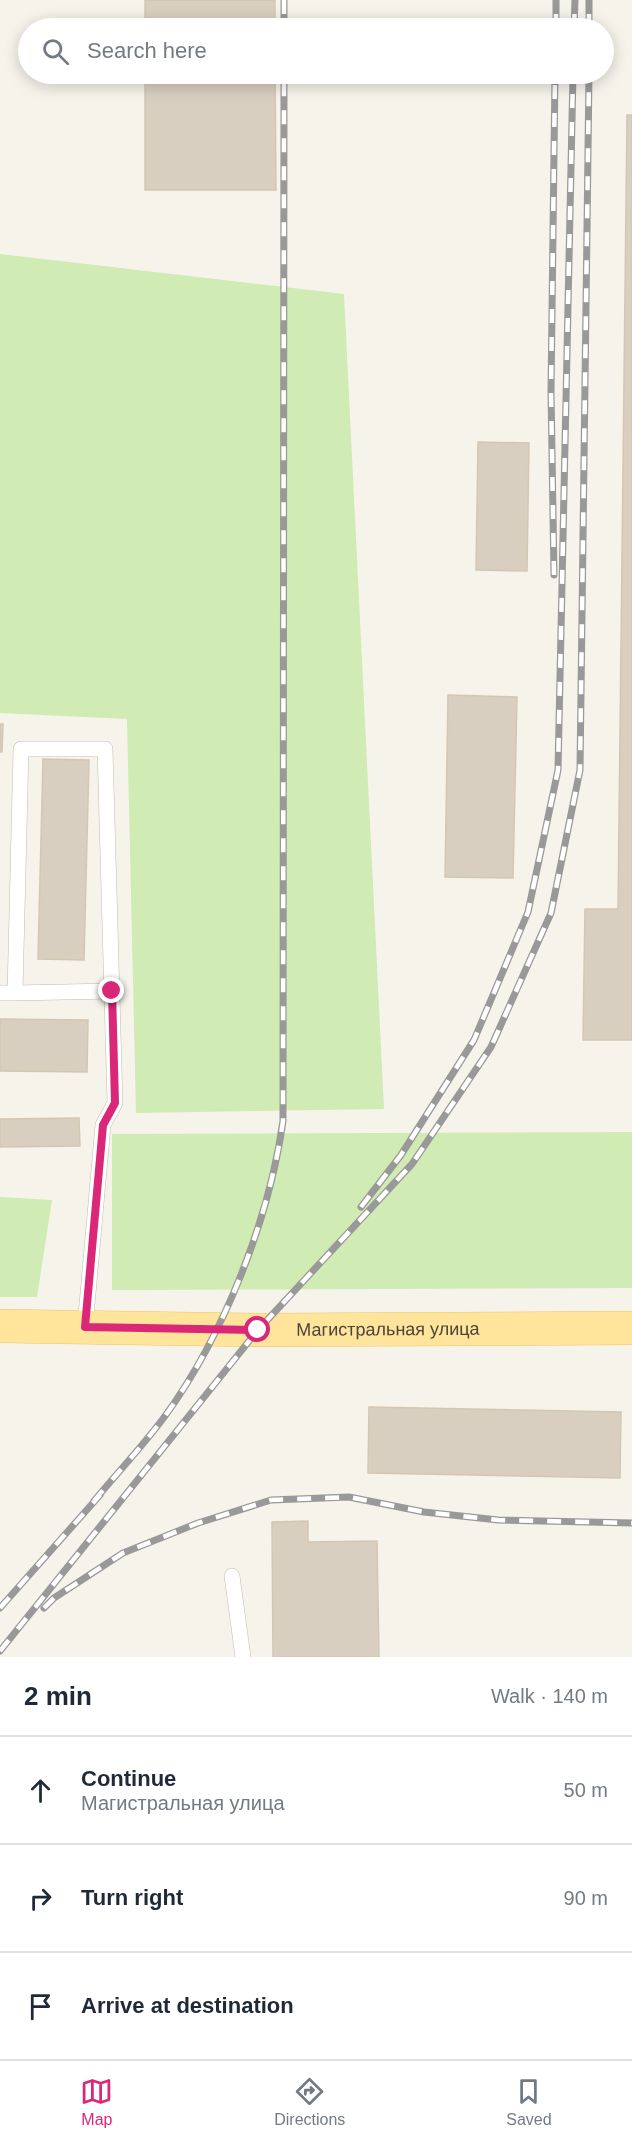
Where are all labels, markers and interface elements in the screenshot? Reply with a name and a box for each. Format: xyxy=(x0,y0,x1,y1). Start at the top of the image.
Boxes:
search box xyxy=(18,18,614,84)
icon: search xyxy=(39,35,72,68)
text: Search here xyxy=(87,38,207,63)
route end xyxy=(98,977,124,1003)
route start xyxy=(244,1316,270,1342)
street label: Магистральная улица xyxy=(296,1319,481,1340)
text: 2 min xyxy=(24,1681,92,1711)
text: Walk · 140 m xyxy=(491,1685,608,1707)
text: Continue xyxy=(81,1766,176,1791)
icon: ahead xyxy=(24,1774,57,1807)
text: 50 m xyxy=(564,1779,608,1801)
text: Магистральная улица xyxy=(81,1792,285,1814)
icon: right xyxy=(24,1882,57,1915)
text: Turn right xyxy=(81,1885,183,1910)
text: 90 m xyxy=(564,1887,608,1909)
icon: arrive xyxy=(24,1990,57,2023)
text: Arrive at destination xyxy=(81,1993,294,2018)
tab: Map xyxy=(80,2075,113,2129)
tab: Directions xyxy=(274,2075,345,2129)
tab: Saved xyxy=(506,2075,552,2129)

